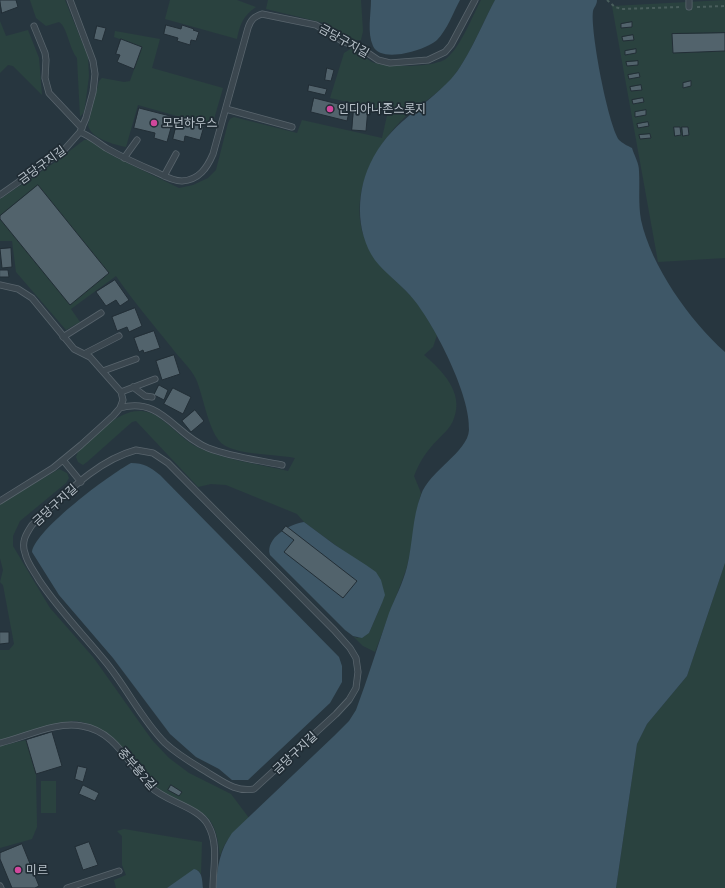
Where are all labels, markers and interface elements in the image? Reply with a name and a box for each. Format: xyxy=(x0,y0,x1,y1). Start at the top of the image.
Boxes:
street label: 금당구지길 xyxy=(316,21,372,61)
place label: 인디아나존스롯지 xyxy=(338,102,426,116)
marker: 인디아나존스롯지 xyxy=(325,104,335,114)
place label: 모던하우스 xyxy=(162,116,217,130)
marker: 모던하우스 xyxy=(149,118,159,128)
street label: 금당구지길 xyxy=(15,143,69,187)
street label: 금당구지길 xyxy=(30,481,80,529)
street label: 금당구지길 xyxy=(270,729,320,777)
street label: 중부흥2길 xyxy=(115,745,159,793)
place label: 미르 xyxy=(26,863,48,877)
marker: 미르 xyxy=(13,865,23,875)

